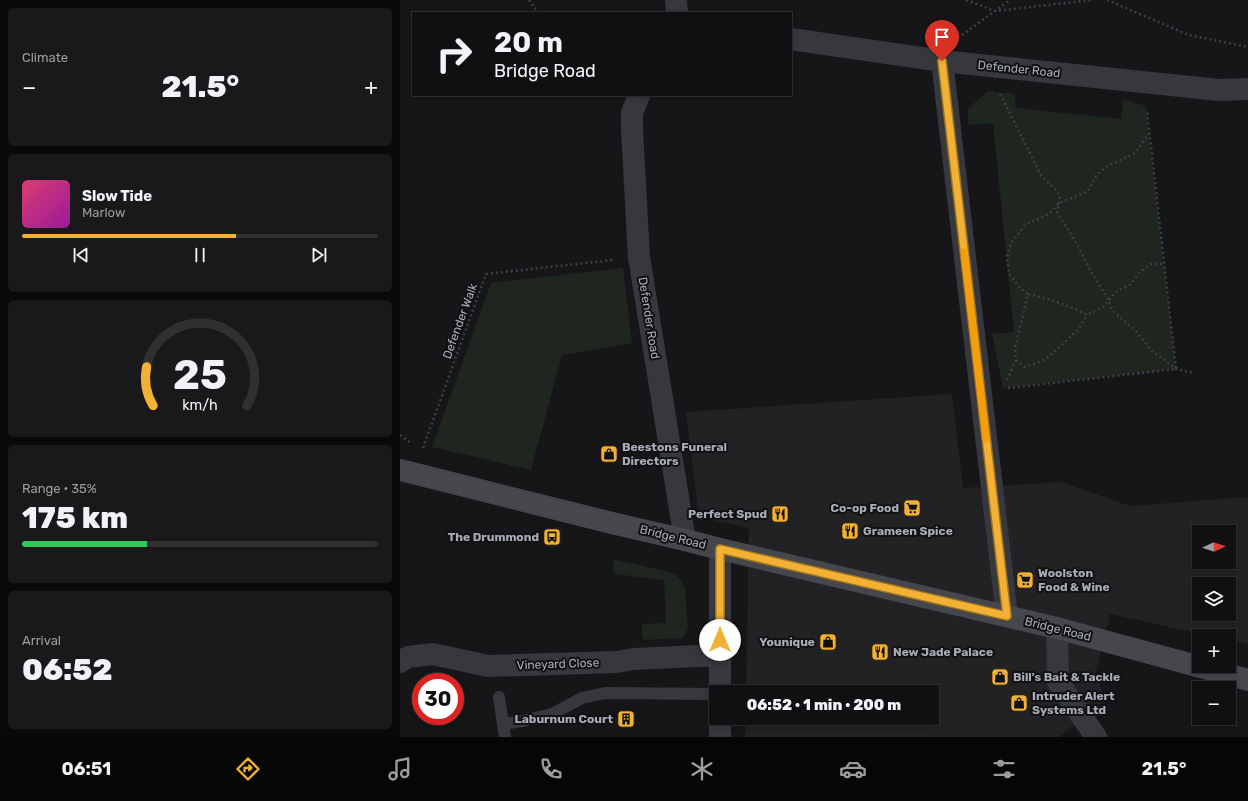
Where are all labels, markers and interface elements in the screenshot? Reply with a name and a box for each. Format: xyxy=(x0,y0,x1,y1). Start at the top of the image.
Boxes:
pin xyxy=(925,20,959,61)
text: 20 m xyxy=(494,26,563,59)
icon: arrive xyxy=(931,26,953,48)
icon: right xyxy=(428,28,480,80)
text: Climate xyxy=(22,50,68,65)
street label: Defender Road xyxy=(977,58,1061,80)
text: Bridge Road xyxy=(494,60,596,82)
text: 21.5° xyxy=(161,69,239,105)
text: − xyxy=(22,74,36,101)
text: + xyxy=(364,74,378,101)
text: Slow Tide xyxy=(82,187,152,205)
text: Marlow xyxy=(82,205,125,220)
icon: previous xyxy=(70,244,92,266)
icon: pause xyxy=(189,244,211,266)
icon: next xyxy=(308,244,330,266)
street label: Defender Road xyxy=(636,276,662,360)
street label: Defender Walk xyxy=(440,281,480,361)
text: 25 xyxy=(173,350,227,399)
text: km/h xyxy=(182,397,218,414)
place label: Beestons Funeral Directors xyxy=(622,440,727,468)
shop icon: Beestons Funeral Directors xyxy=(599,444,619,464)
text: Range · 35% xyxy=(22,481,97,496)
supermarket icon: Co-op Food xyxy=(902,498,922,518)
text: 175 km xyxy=(22,500,128,536)
place label: Co-op Food xyxy=(831,501,899,515)
restaurant icon: Perfect Spud xyxy=(770,504,790,524)
place label: Perfect Spud xyxy=(688,507,767,521)
restaurant icon: Grameen Spice xyxy=(840,521,860,541)
street label: Bridge Road xyxy=(638,522,708,552)
place label: Grameen Spice xyxy=(863,524,953,538)
north arrow xyxy=(1192,525,1236,569)
map controls xyxy=(1192,525,1236,725)
bus stop icon: The Drummond xyxy=(542,527,562,547)
place label: The Drummond xyxy=(448,530,539,544)
place label: Woolston Food & Wine xyxy=(1038,566,1110,594)
supermarket icon: Woolston Food & Wine xyxy=(1015,570,1035,590)
button: layers xyxy=(1192,577,1236,621)
street label: Bridge Road xyxy=(1023,614,1093,644)
position arrow xyxy=(699,619,741,661)
button: + xyxy=(1192,629,1236,673)
shop icon: Younique xyxy=(818,632,838,652)
text: Arrival xyxy=(22,633,61,648)
place label: Younique xyxy=(759,635,815,649)
restaurant icon: New Jade Palace xyxy=(870,642,890,662)
place label: New Jade Palace xyxy=(893,645,993,659)
text: 06:52 xyxy=(22,652,113,688)
street label: Vineyard Close xyxy=(516,656,600,672)
shop icon: Bill's Bait & Tackle xyxy=(990,667,1010,687)
place label: Bill's Bait & Tackle xyxy=(1013,670,1120,684)
speed limit sign: 30 xyxy=(412,673,464,725)
button: − xyxy=(1192,681,1236,725)
place label: Intruder Alert Systems Ltd xyxy=(1032,689,1115,717)
shop icon: Intruder Alert Systems Ltd xyxy=(1009,693,1029,713)
text: 06:52 · 1 min · 200 m xyxy=(747,696,901,714)
building icon: Laburnum Court xyxy=(616,709,636,729)
place label: Laburnum Court xyxy=(515,712,613,726)
icon: directions xyxy=(234,755,262,783)
icon: music xyxy=(386,755,414,783)
icon: phone xyxy=(537,755,565,783)
icon: climate xyxy=(688,755,716,783)
icon: car xyxy=(839,755,867,783)
icon: filters xyxy=(990,755,1018,783)
text: 06:51 xyxy=(62,758,111,780)
text: 21.5° xyxy=(1142,758,1186,780)

